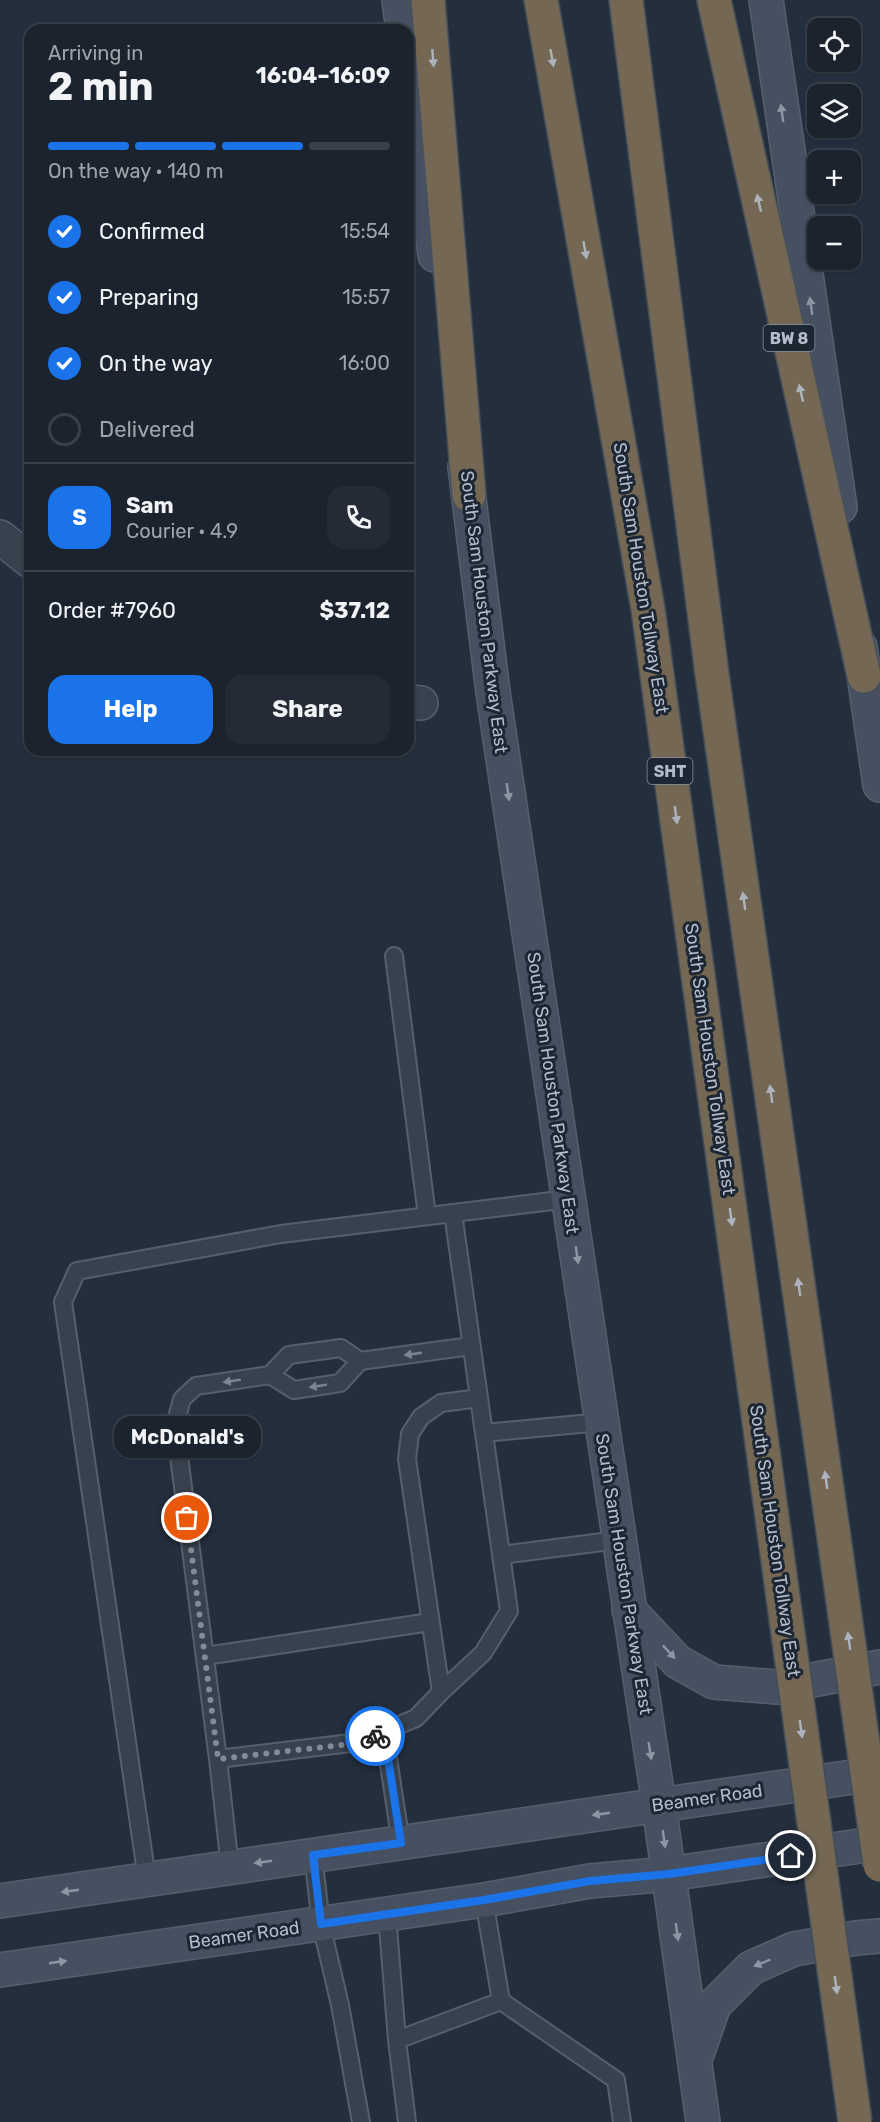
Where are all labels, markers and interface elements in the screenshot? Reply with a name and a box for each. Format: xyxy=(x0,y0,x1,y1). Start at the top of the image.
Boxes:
map controls xyxy=(807,18,861,270)
button: locate xyxy=(807,18,861,72)
text: Arriving in xyxy=(48,41,143,65)
one-way arrow xyxy=(547,48,556,67)
one-way arrow xyxy=(428,49,438,68)
text: 16:04–16:09 xyxy=(256,62,390,89)
text: 2 min xyxy=(48,64,154,110)
button: layers xyxy=(807,84,861,138)
one-way arrow xyxy=(778,104,787,123)
button: + xyxy=(807,150,861,204)
text: On the way · 140 m xyxy=(48,159,224,183)
one-way arrow xyxy=(754,193,763,212)
icon: check xyxy=(48,215,81,248)
button: − xyxy=(807,216,861,270)
text: Confirmed xyxy=(99,218,205,245)
text: 15:54 xyxy=(340,219,390,243)
one-way arrow xyxy=(581,240,590,259)
icon: check xyxy=(48,281,81,314)
text: Preparing xyxy=(99,284,199,311)
text: 15:57 xyxy=(342,285,390,309)
one-way arrow xyxy=(806,297,815,316)
road number: BW 8 xyxy=(764,325,814,351)
icon: check xyxy=(48,347,81,380)
text: On the way xyxy=(99,350,213,377)
text: 16:00 xyxy=(339,351,390,375)
one-way arrow xyxy=(796,384,805,403)
text: Delivered xyxy=(99,416,195,443)
street label: South Sam Houston Tollway East xyxy=(609,441,673,715)
street label: South Sam Houston Parkway East xyxy=(456,469,512,755)
button: phone xyxy=(327,486,390,549)
text: Sam xyxy=(126,492,174,519)
text: S xyxy=(72,504,87,531)
text: Courier · 4.9 xyxy=(126,519,238,543)
text: Order #7960 xyxy=(48,597,176,624)
text: $37.12 xyxy=(319,597,390,624)
button: Help xyxy=(48,675,213,744)
button: Share xyxy=(225,675,390,744)
road number: SHT xyxy=(648,758,692,784)
one-way arrow xyxy=(504,782,513,801)
one-way arrow xyxy=(672,806,681,825)
one-way arrow xyxy=(739,892,748,911)
street label: South Sam Houston Tollway East xyxy=(680,922,740,1196)
street label: South Sam Houston Parkway East xyxy=(522,951,584,1235)
one-way arrow xyxy=(767,1085,776,1104)
one-way arrow xyxy=(727,1207,736,1226)
one-way arrow xyxy=(572,1245,581,1264)
one-way arrow xyxy=(794,1278,803,1297)
one-way arrow xyxy=(403,1349,422,1359)
one-way arrow xyxy=(222,1377,241,1386)
one-way arrow xyxy=(308,1382,327,1391)
street label: South Sam Houston Tollway East xyxy=(745,1404,805,1678)
callout: McDonald's xyxy=(114,1416,260,1458)
text: McDonald's xyxy=(131,1425,244,1449)
street label: South Sam Houston Parkway East xyxy=(591,1432,657,1716)
one-way arrow xyxy=(822,1471,831,1490)
pin xyxy=(161,1492,212,1543)
icon: bag xyxy=(170,1501,203,1534)
one-way arrow xyxy=(844,1631,853,1650)
one-way arrow xyxy=(662,1645,676,1660)
courier xyxy=(345,1706,405,1766)
icon: bike xyxy=(359,1720,392,1753)
one-way arrow xyxy=(797,1720,806,1739)
one-way arrow xyxy=(646,1741,655,1760)
street label: Beamer Road xyxy=(650,1779,764,1817)
one-way arrow xyxy=(592,1809,611,1818)
one-way arrow xyxy=(659,1830,668,1849)
pin xyxy=(765,1830,816,1881)
icon: home xyxy=(774,1839,807,1872)
one-way arrow xyxy=(253,1858,272,1867)
one-way arrow xyxy=(60,1886,79,1895)
street label: Beamer Road xyxy=(187,1916,301,1954)
one-way arrow xyxy=(672,1922,681,1941)
one-way arrow xyxy=(49,1957,68,1966)
one-way arrow xyxy=(753,1958,771,1968)
one-way arrow xyxy=(832,1975,841,1994)

